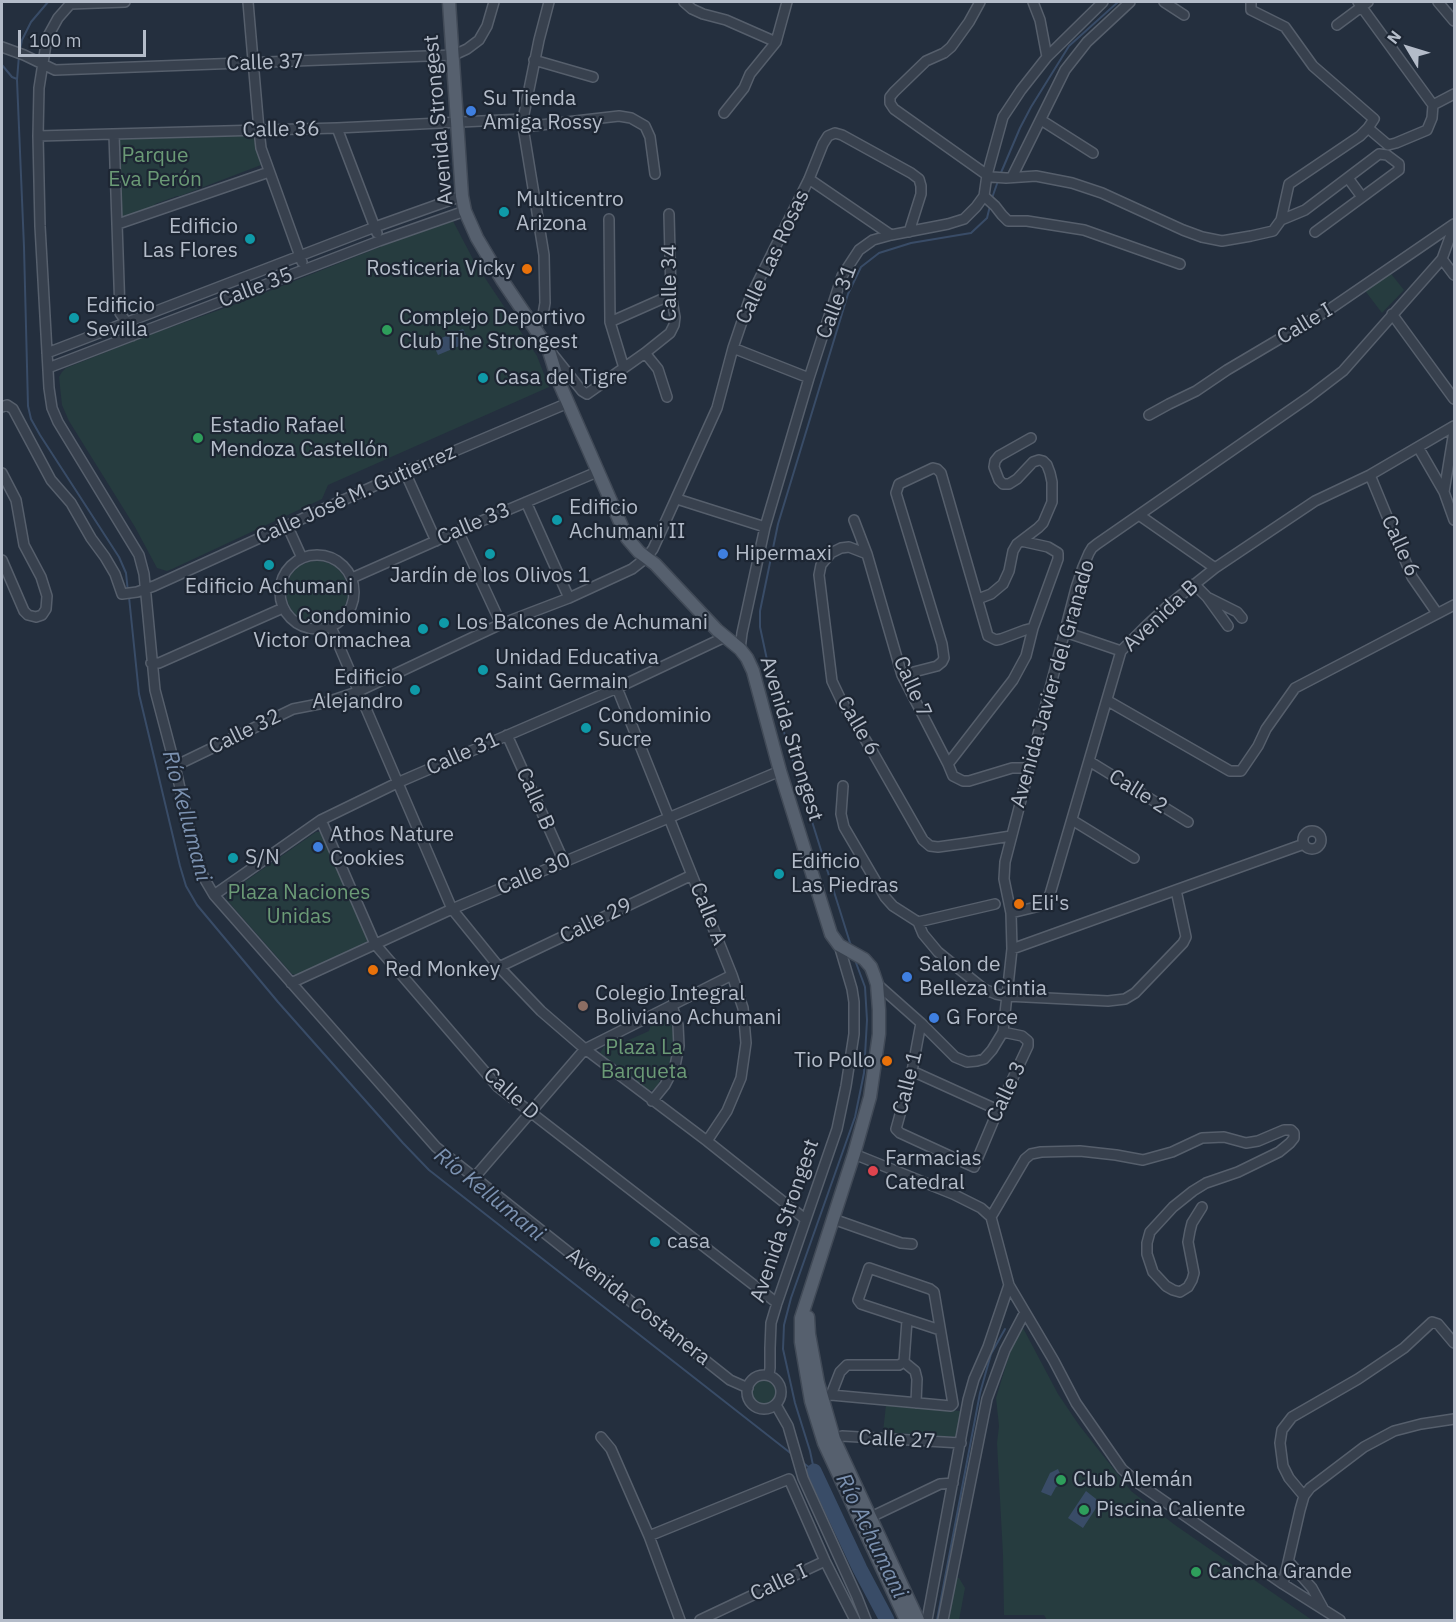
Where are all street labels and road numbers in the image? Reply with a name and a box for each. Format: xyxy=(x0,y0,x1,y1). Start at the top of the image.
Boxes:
street label: Avenida Strongest xyxy=(419,34,459,206)
street label: Calle 37 xyxy=(226,49,304,77)
street label: Calle 36 xyxy=(242,117,320,143)
street label: Calle Las Rosas xyxy=(731,186,815,328)
street label: Calle 34 xyxy=(657,244,683,322)
street label: Calle 31 xyxy=(811,261,863,343)
street label: Calle 35 xyxy=(215,262,297,314)
street label: Calle I xyxy=(1273,298,1337,350)
street label: Calle José M. Gutierrez xyxy=(252,440,460,550)
street label: Calle 33 xyxy=(434,497,514,551)
street label: Calle 6 xyxy=(1375,511,1425,581)
street label: Avenida Javier del Granado xyxy=(1006,557,1100,811)
street label: Avenida B xyxy=(1118,575,1204,657)
street label: Calle 7 xyxy=(887,652,937,722)
street label: Avenida Strongest xyxy=(754,654,828,824)
street label: Calle 6 xyxy=(831,692,885,760)
street label: Calle 32 xyxy=(205,704,285,760)
street label: Calle 31 xyxy=(423,727,503,781)
street label: Calle B xyxy=(510,764,560,834)
street label: Calle 2 xyxy=(1104,764,1172,820)
street label: Calle 30 xyxy=(494,847,574,901)
street label: Calle A xyxy=(684,879,732,949)
street label: Calle 29 xyxy=(556,893,636,949)
street label: Calle 1 xyxy=(888,1049,928,1117)
street label: Calle 3 xyxy=(982,1057,1032,1127)
street label: Calle D xyxy=(478,1063,544,1125)
street label: Avenida Strongest xyxy=(745,1136,825,1306)
street label: Avenida Costanera xyxy=(561,1243,715,1371)
street label: Calle 27 xyxy=(858,1425,936,1455)
street label: Calle I xyxy=(746,1559,812,1607)

